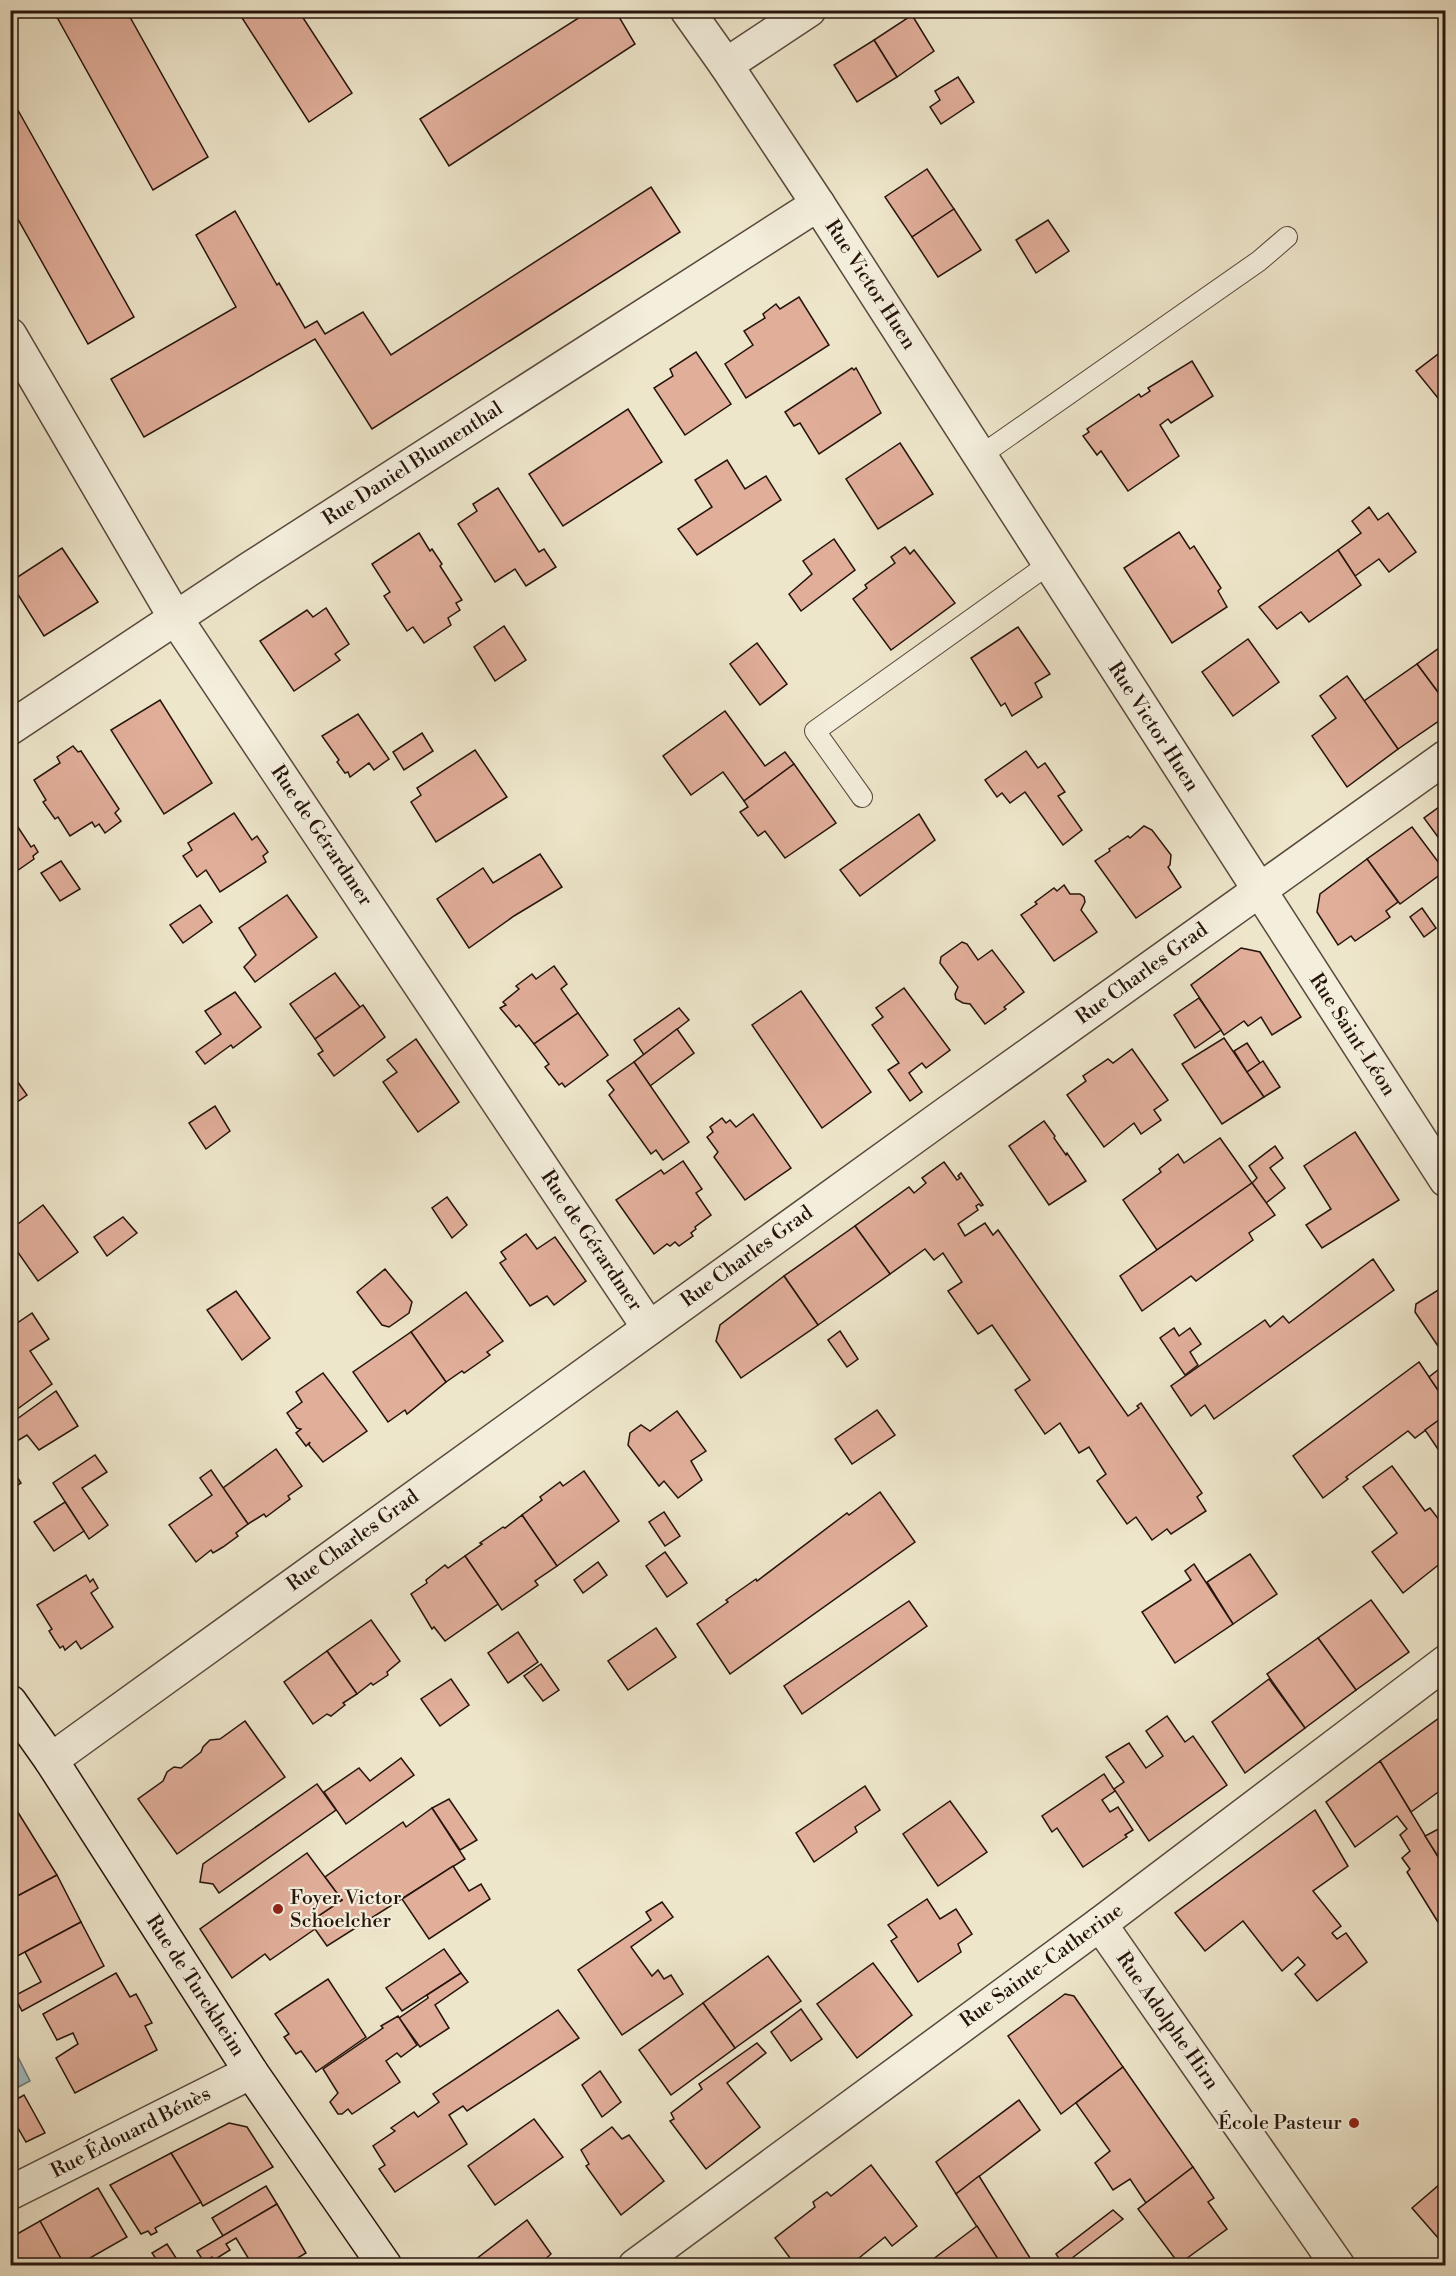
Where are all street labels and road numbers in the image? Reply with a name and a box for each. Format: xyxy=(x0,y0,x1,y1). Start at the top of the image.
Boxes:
street label: Rue Victor Huen xyxy=(819,215,921,355)
street label: Rue Daniel Blumenthal xyxy=(318,396,508,532)
street label: Rue Victor Huen xyxy=(1102,657,1204,797)
street label: Rue de Gérardmer xyxy=(265,761,378,912)
street label: Rue Charles Grad xyxy=(1071,917,1213,1030)
street label: Rue Saint-Léon xyxy=(1303,969,1401,1101)
street label: Rue de Gérardmer xyxy=(535,1166,648,1317)
street label: Rue Charles Grad xyxy=(676,1200,818,1313)
street label: Rue Charles Grad xyxy=(282,1484,424,1597)
street label: Rue Sainte-Catherine xyxy=(955,1898,1129,2034)
street label: Rue de Turckheim xyxy=(140,1910,250,2062)
street label: Rue Adolphe Hirn xyxy=(1110,1947,1224,2095)
street label: Rue Édouard Bénès xyxy=(46,2081,215,2184)

